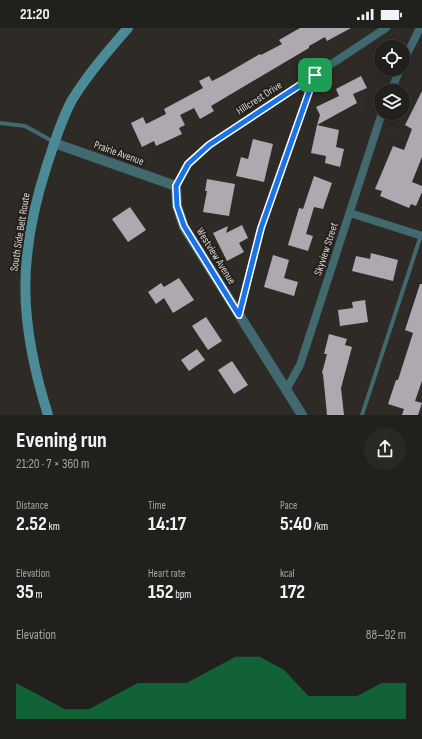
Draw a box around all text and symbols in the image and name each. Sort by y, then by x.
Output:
text: 21:20 [20,5,50,24]
map controls [374,40,410,120]
button: locate [374,40,410,76]
pin [298,58,332,92]
icon: arrive [304,64,326,86]
street label: Hillcrest Drive [234,78,284,118]
button: layers [374,84,410,120]
street label: Prairie Avenue [92,138,146,168]
street label: South Side Belt Route [7,192,33,272]
street label: Skyview Street [311,220,341,277]
street label: Westview Avenue [193,225,239,287]
text: Evening run [16,427,107,454]
button: share [364,428,406,470]
text: 21:20 · 7 × 360 m [16,456,89,472]
text: Distance [16,499,48,512]
text: Time [148,499,166,512]
text: Pace [280,499,298,512]
text: 2.52 [16,512,47,536]
text: 14:17 [148,512,186,536]
text: 5:40 [280,512,312,536]
text: km [47,520,60,533]
text: /km [312,520,328,533]
text: Elevation [16,567,50,580]
text: Heart rate [148,567,186,580]
text: kcal [280,567,295,580]
text: 35 [16,580,34,604]
text: 152 [148,580,173,604]
text: 172 [280,580,305,604]
text: m [34,588,43,601]
text: bpm [173,588,191,601]
text: Elevation [16,627,56,643]
text: 88–92 m [366,627,406,643]

